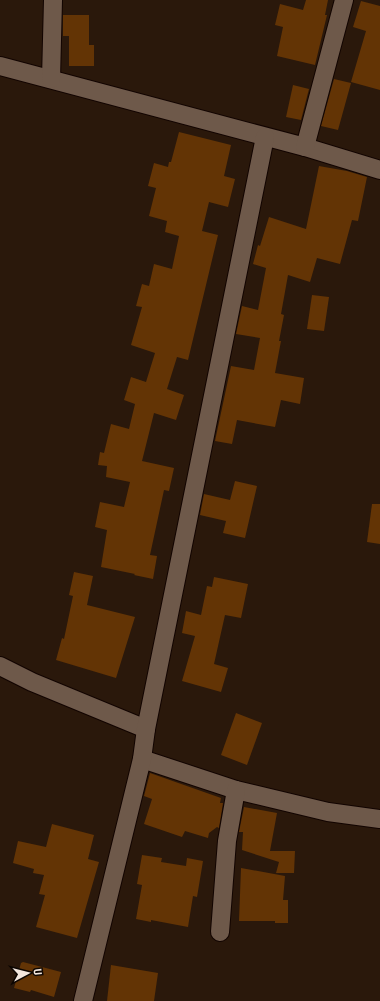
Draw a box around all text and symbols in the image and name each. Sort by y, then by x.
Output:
north arrow [8,953,48,993]
text: U [31,968,44,976]

